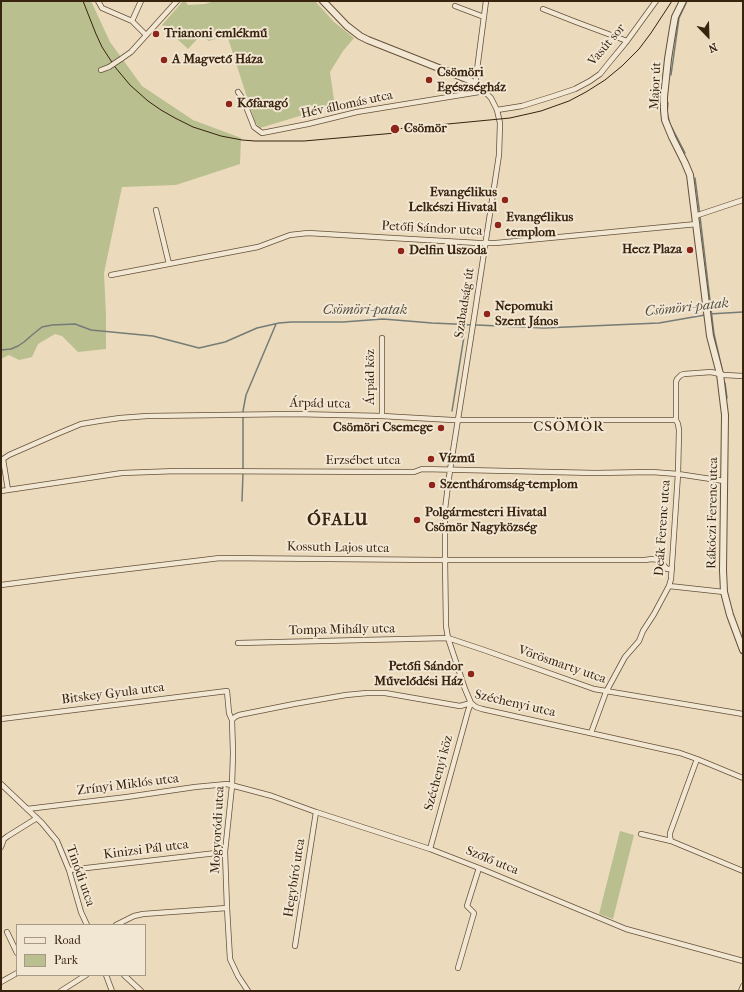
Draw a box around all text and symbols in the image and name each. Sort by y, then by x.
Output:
north arrow [688,16,728,56]
street label: Vasút sor [585,21,629,69]
place label: Trianoni emlékmű [164,26,267,42]
marker: Trianoni emlékmű [151,29,161,39]
text: N [707,40,719,55]
place label: A Magvető Háza [172,52,263,68]
marker: A Magvető Háza [159,55,169,65]
street label: Major út [647,62,665,110]
place label: Csömöri Egészségház [437,65,506,96]
marker: Csömöri Egészségház [424,75,434,85]
street label: Hév állomás utca [300,88,394,122]
place label: Kőfaragó [237,96,288,112]
marker: Kőfaragó [224,99,234,109]
place label: Csömör [404,121,447,137]
marker: Csömör [389,123,401,135]
place label: Evangélikus Lelkészi Hivatal [408,185,497,216]
marker: Evangélikus Lelkészi Hivatal [500,195,510,205]
place label: Evangélikus templom [506,210,573,241]
street label: Petőfi Sándor utca [381,219,483,239]
marker: Evangélikus templom [493,220,503,230]
place label: Hecz Plaza [622,242,682,258]
place label: Delfin Uszoda [409,243,487,259]
marker: Hecz Plaza [685,245,695,255]
marker: Delfin Uszoda [396,246,406,256]
street label: Szabadság út [452,267,478,339]
water label: Csömöri-patak [644,295,730,321]
place label: Nepomuki Szent János [495,299,558,330]
water label: Csömöri-patak [323,303,407,319]
marker: Nepomuki Szent János [482,309,492,319]
street label: Árpád köz [363,349,379,405]
street label: Árpád utca [289,396,351,412]
district label: CSÖMÖR [533,418,605,436]
place label: Csömöri Csemege [333,420,433,436]
marker: Csömöri Csemege [436,423,446,433]
place label: Vízmű [439,451,475,467]
street label: Erzsébet utca [326,453,400,469]
marker: Vízmű [426,454,436,464]
street label: Rákóczi Ferenc utca [704,457,722,569]
place label: Szentháromság-templom [440,477,578,493]
street label: Deák Ferenc utca [652,479,674,577]
marker: Szentháromság-templom [427,480,437,490]
place label: Polgármesteri Hivatal Csömör Nagyközség [425,505,547,536]
district label: ÓFALU [307,511,369,531]
marker: Polgármesteri Hivatal Csömör Nagyközség [412,515,422,525]
street label: Kossuth Lajos utca [287,539,389,557]
street label: Tompa Mihály utca [289,621,395,639]
street label: Vörösmarty utca [516,643,608,687]
place label: Petőfi Sándor Művelődési Ház [374,659,463,690]
marker: Petőfi Sándor Művelődési Ház [466,669,476,679]
street label: Bitskey Gyula utca [61,680,165,708]
street label: Széchenyi utca [473,687,557,721]
street label: Széchenyi köz [421,733,457,813]
street label: Zrínyi Miklós utca [76,771,180,799]
street label: Mogyoródi utca [208,786,228,874]
street label: Kinizsi Pál utca [103,837,189,863]
street label: Hegybíró utca [281,837,309,919]
street label: Tinódi utca [62,843,98,909]
street label: Szőlő utca [463,843,521,879]
legend [16,924,146,976]
text: Road [54,933,81,947]
text: Park [54,953,78,967]

